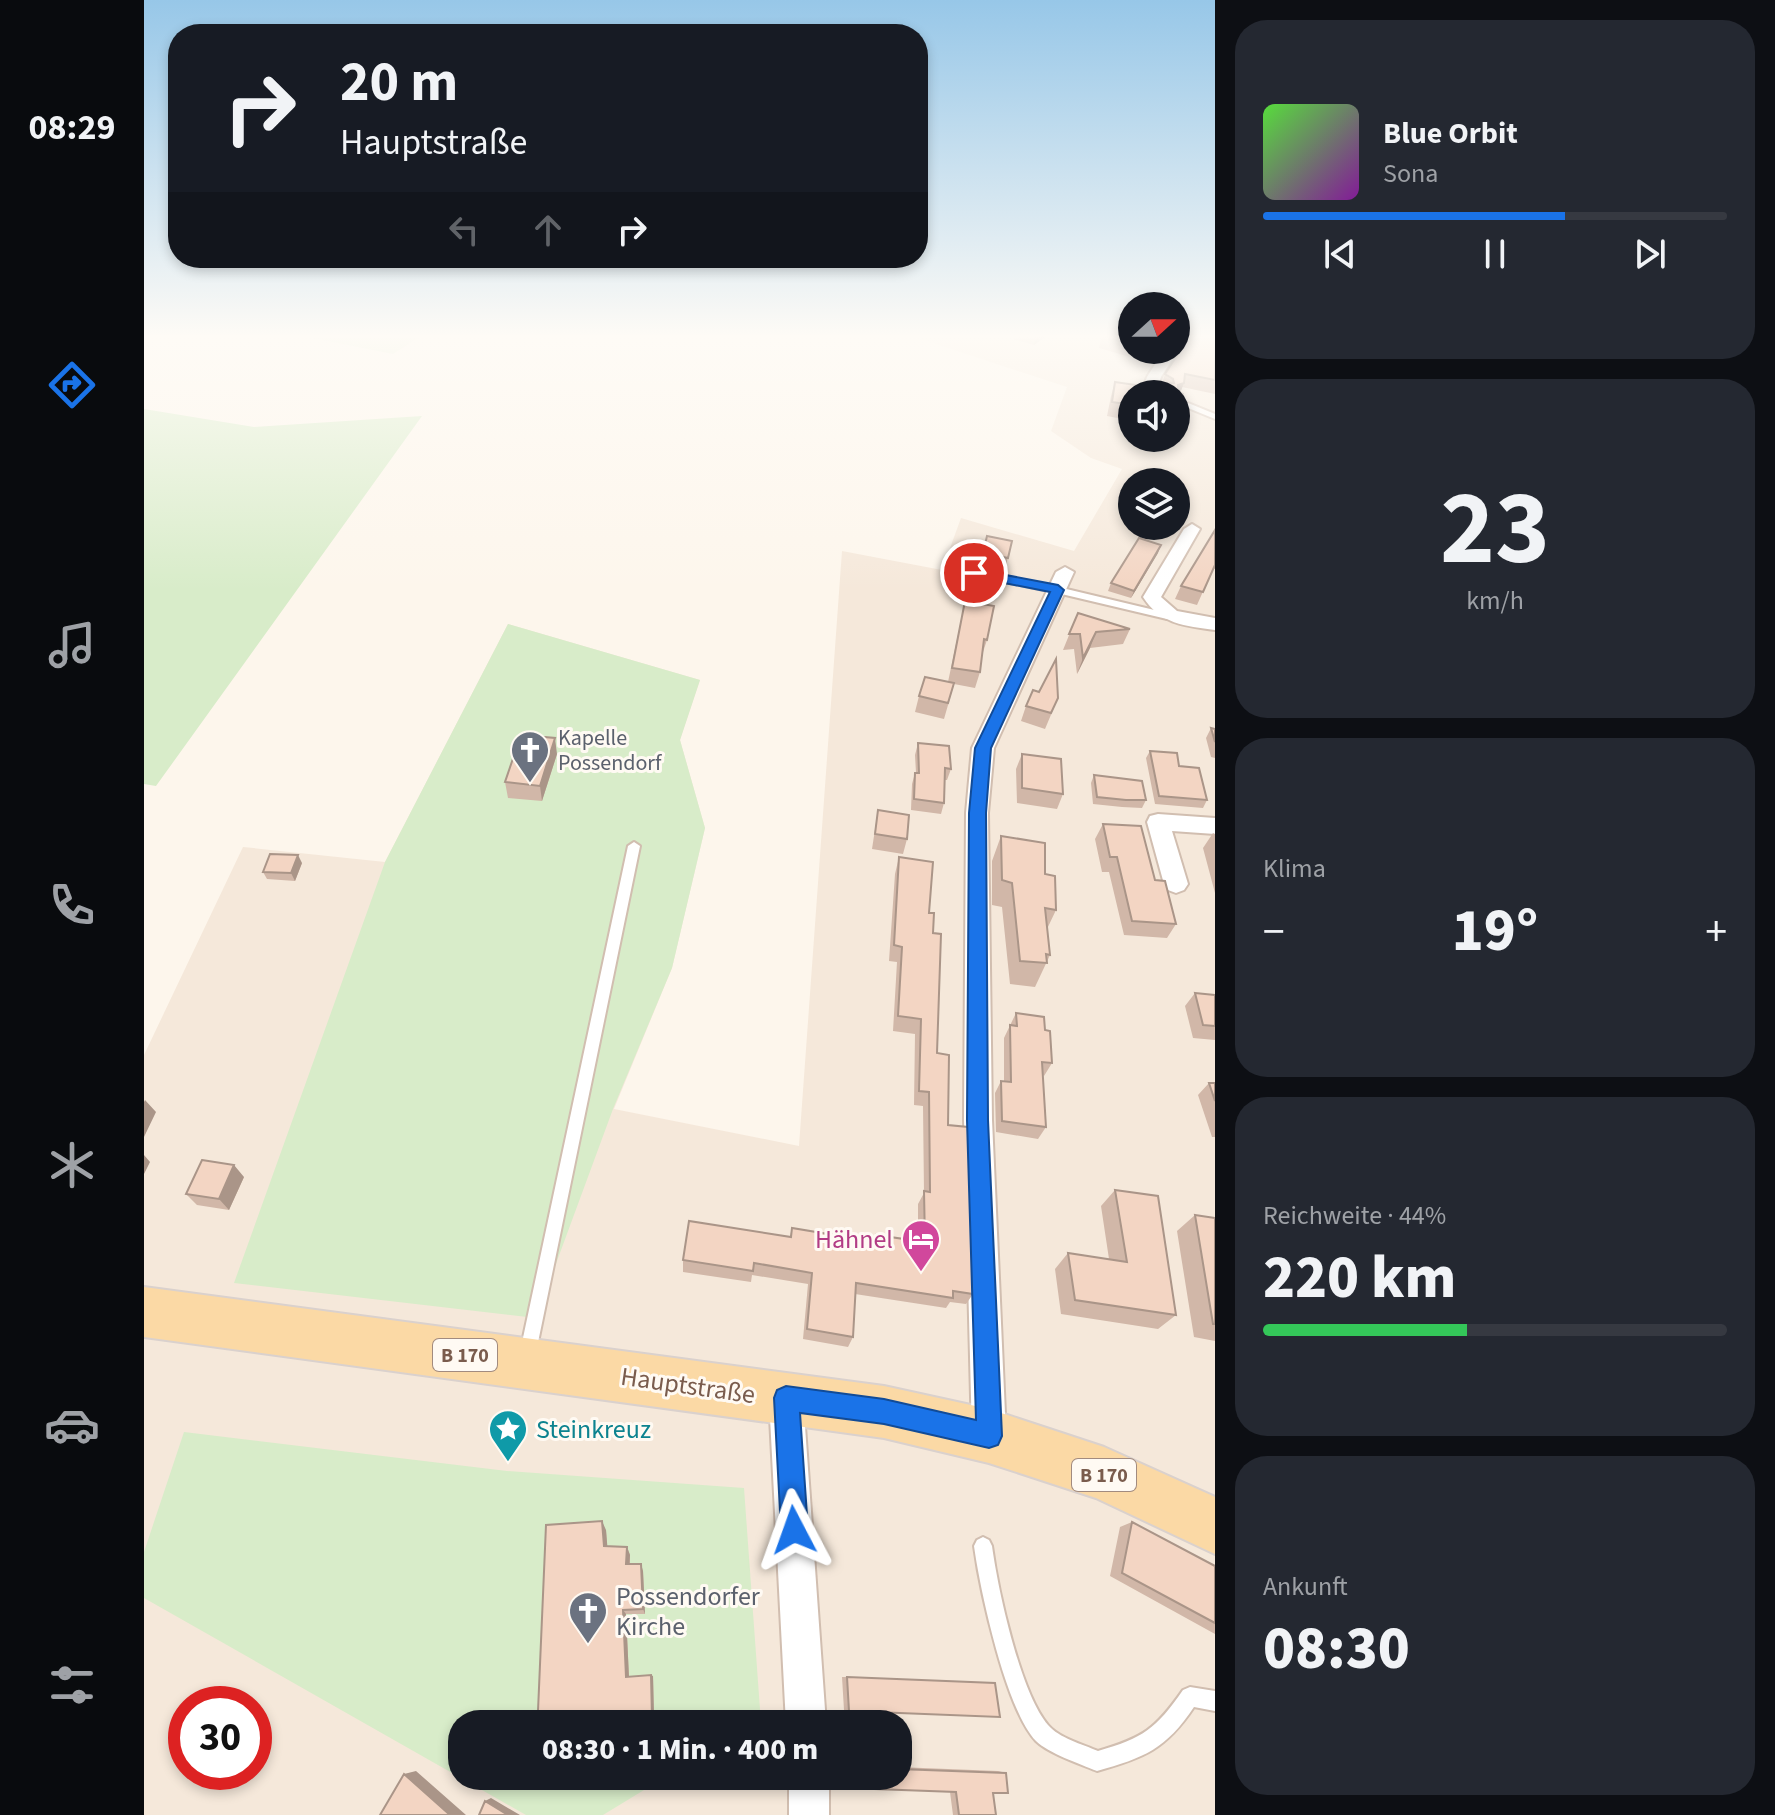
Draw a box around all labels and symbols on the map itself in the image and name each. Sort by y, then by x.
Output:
north arrow [1118,292,1190,364]
pin [940,539,1008,607]
place label: Kapelle Possendorf [558,722,663,779]
church icon: Kapelle Possendorf [509,729,551,784]
hotel icon: Hähnel [900,1218,942,1273]
place label: Hähnel [815,1221,893,1258]
road number: B 170 [433,1339,497,1371]
street label: Hauptstraße [618,1358,757,1413]
place icon: Steinkreuz [487,1408,529,1463]
place label: Steinkreuz [536,1411,651,1448]
road number: B 170 [1072,1459,1136,1491]
position arrow [752,1488,836,1572]
place label: Possendorfer Kirche [616,1578,761,1645]
church icon: Possendorfer Kirche [567,1590,609,1645]
speed limit sign: 30 [168,1686,272,1790]

